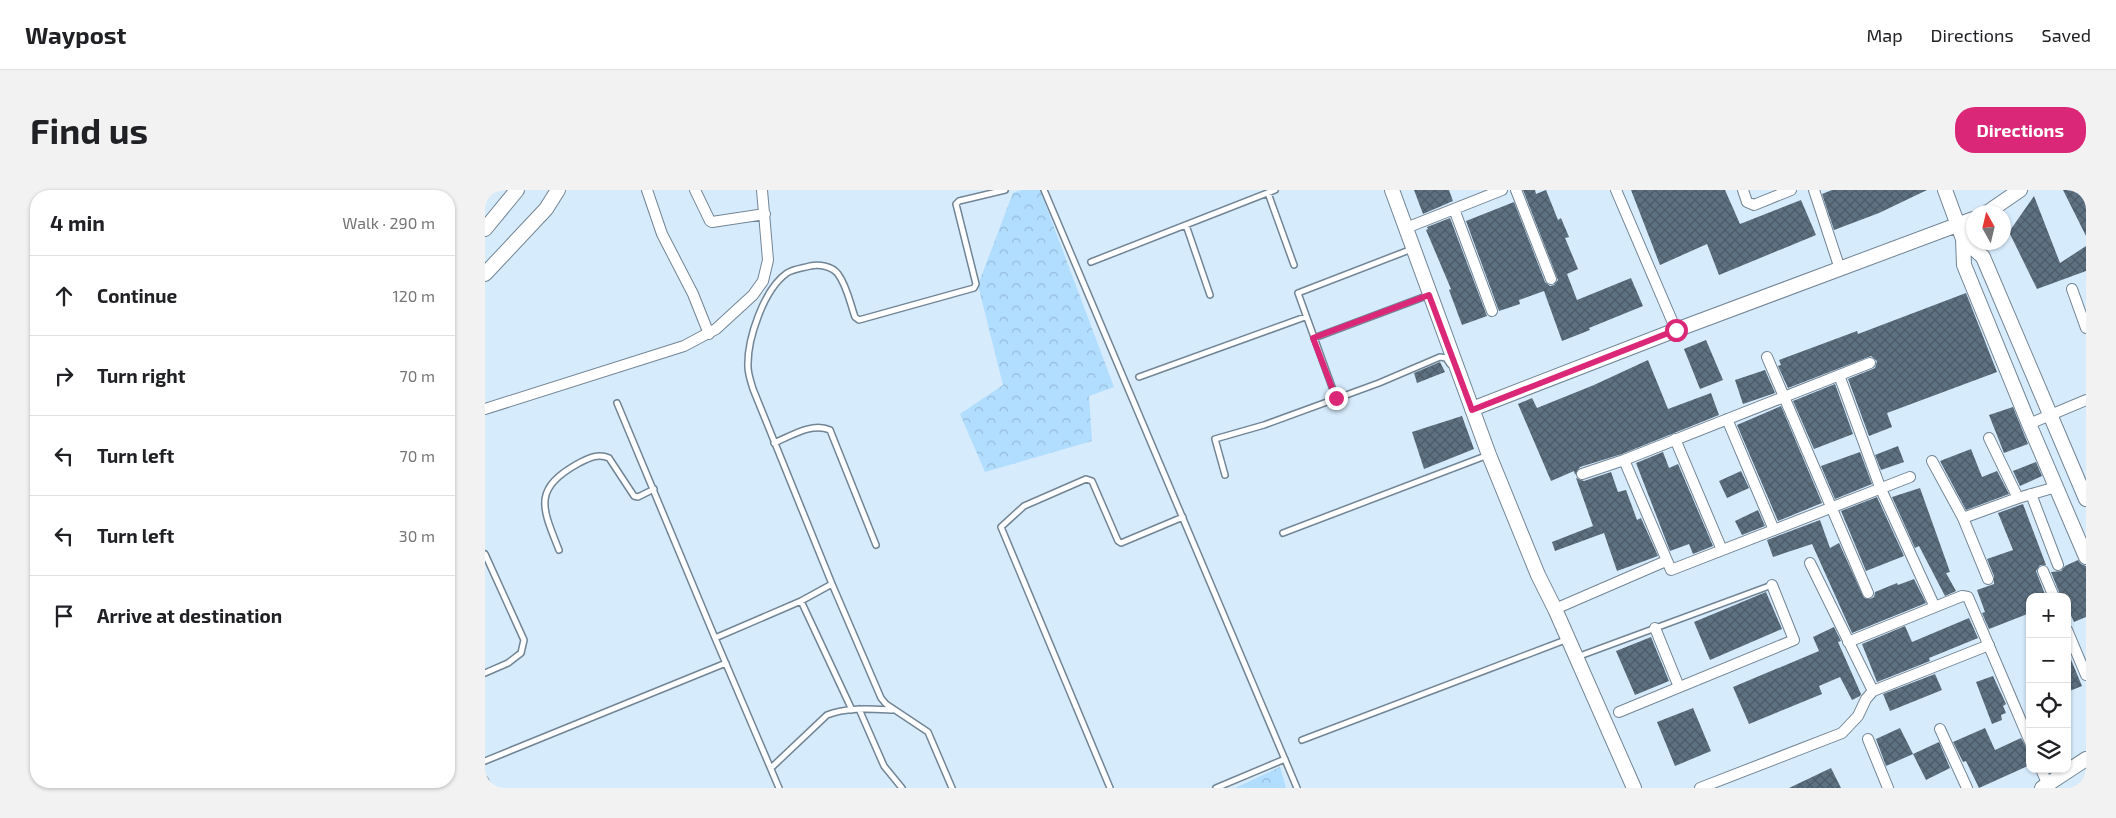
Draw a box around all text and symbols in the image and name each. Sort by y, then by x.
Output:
text: Waypost [25,20,126,49]
text: Map [1866,24,1903,46]
text: Directions [1931,24,2014,46]
text: Saved [2042,24,2091,46]
button: Directions [1955,107,2086,153]
text: Find us [30,109,148,151]
north arrow [1966,205,2011,250]
text: 4 min [50,210,105,235]
text: Walk · 290 m [342,213,435,232]
icon: ahead [50,282,78,310]
text: Continue [97,284,177,307]
text: 120 m [392,286,435,305]
route start [1665,319,1688,342]
icon: right [50,362,78,390]
text: Turn right [97,364,185,387]
text: 70 m [400,366,435,385]
route end [1325,387,1348,410]
icon: left [50,442,78,470]
text: Turn left [97,444,174,467]
text: 70 m [400,446,435,465]
icon: left [50,522,78,550]
text: Turn left [97,524,174,547]
text: 30 m [399,526,435,545]
map controls [2026,593,2071,773]
button: + [2026,593,2071,638]
icon: arrive [50,602,78,630]
text: Arrive at destination [97,604,282,627]
button: − [2026,638,2071,683]
button: locate [2026,683,2071,728]
button: layers [2026,728,2071,773]

